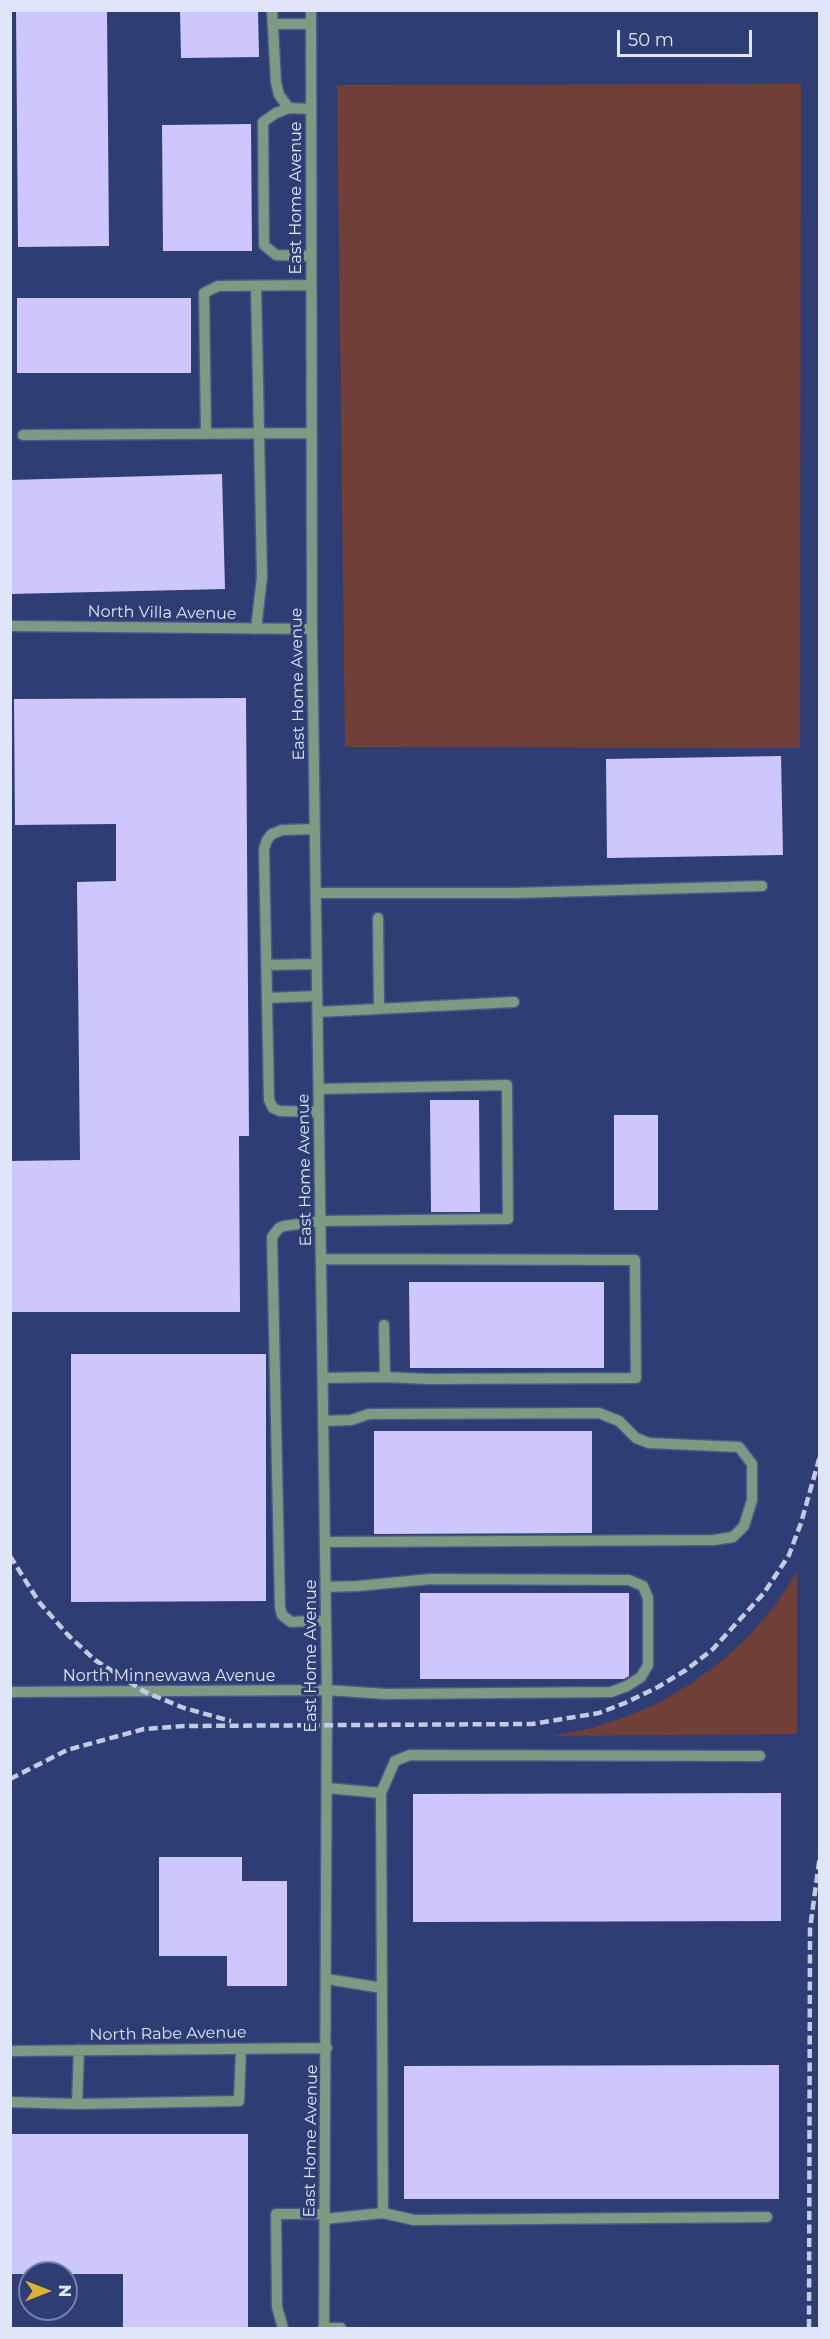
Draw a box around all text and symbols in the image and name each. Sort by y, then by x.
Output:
scale bar [620,18,755,56]
text: 50 m [628,29,674,51]
street label: East Home Avenue [286,122,306,274]
street label: North Villa Avenue [87,602,237,624]
street label: East Home Avenue [287,607,309,761]
street label: East Home Avenue [294,1093,316,1247]
street label: East Home Avenue [301,1580,321,1732]
street label: North Minnewawa Avenue [63,1666,275,1686]
street label: North Rabe Avenue [89,2023,247,2045]
street label: East Home Avenue [300,2064,322,2218]
north arrow [18,2261,78,2321]
text: N [55,2285,74,2297]

